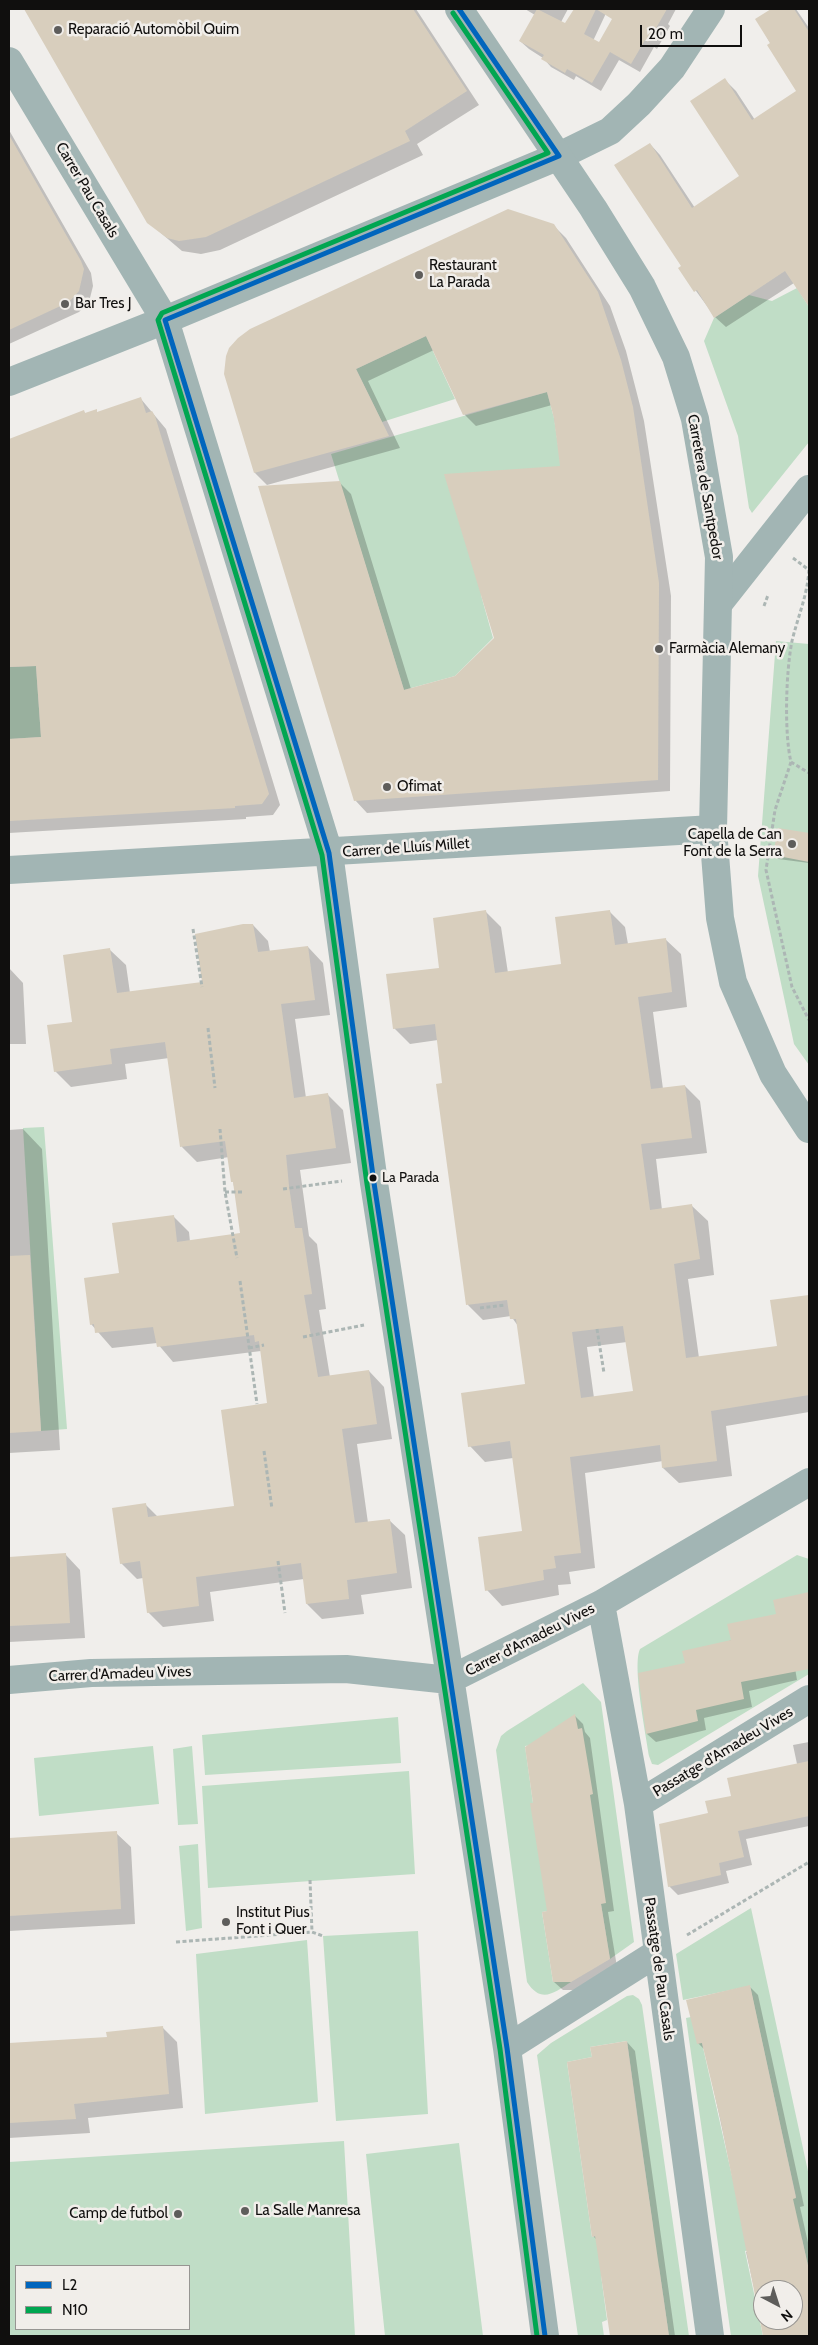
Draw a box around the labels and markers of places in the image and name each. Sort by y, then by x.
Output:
place label: Reparació Automòbil Quim [68,21,239,39]
marker: Reparació Automòbil Quim [52,24,64,36]
place label: Restaurant La Parada [429,257,497,292]
marker: Restaurant La Parada [413,269,425,281]
place label: Bar Tres J [75,295,132,313]
marker: Bar Tres J [59,298,71,310]
place label: Farmàcia Alemany [669,640,785,658]
marker: Farmàcia Alemany [653,643,665,655]
place label: Ofimat [397,778,442,796]
marker: Ofimat [381,781,393,793]
place label: Capella de Can Font de la Serra [683,826,782,861]
marker: Capella de Can Font de la Serra [786,838,798,850]
place label: La Parada [382,1170,439,1186]
marker: La Parada [368,1173,378,1183]
place label: Institut Pius Font i Quer [236,1904,310,1939]
marker: Institut Pius Font i Quer [220,1916,232,1928]
place label: La Salle Manresa [255,2202,360,2220]
place label: Camp de futbol [69,2205,168,2223]
marker: La Salle Manresa [239,2205,251,2217]
marker: Camp de futbol [172,2208,184,2220]

